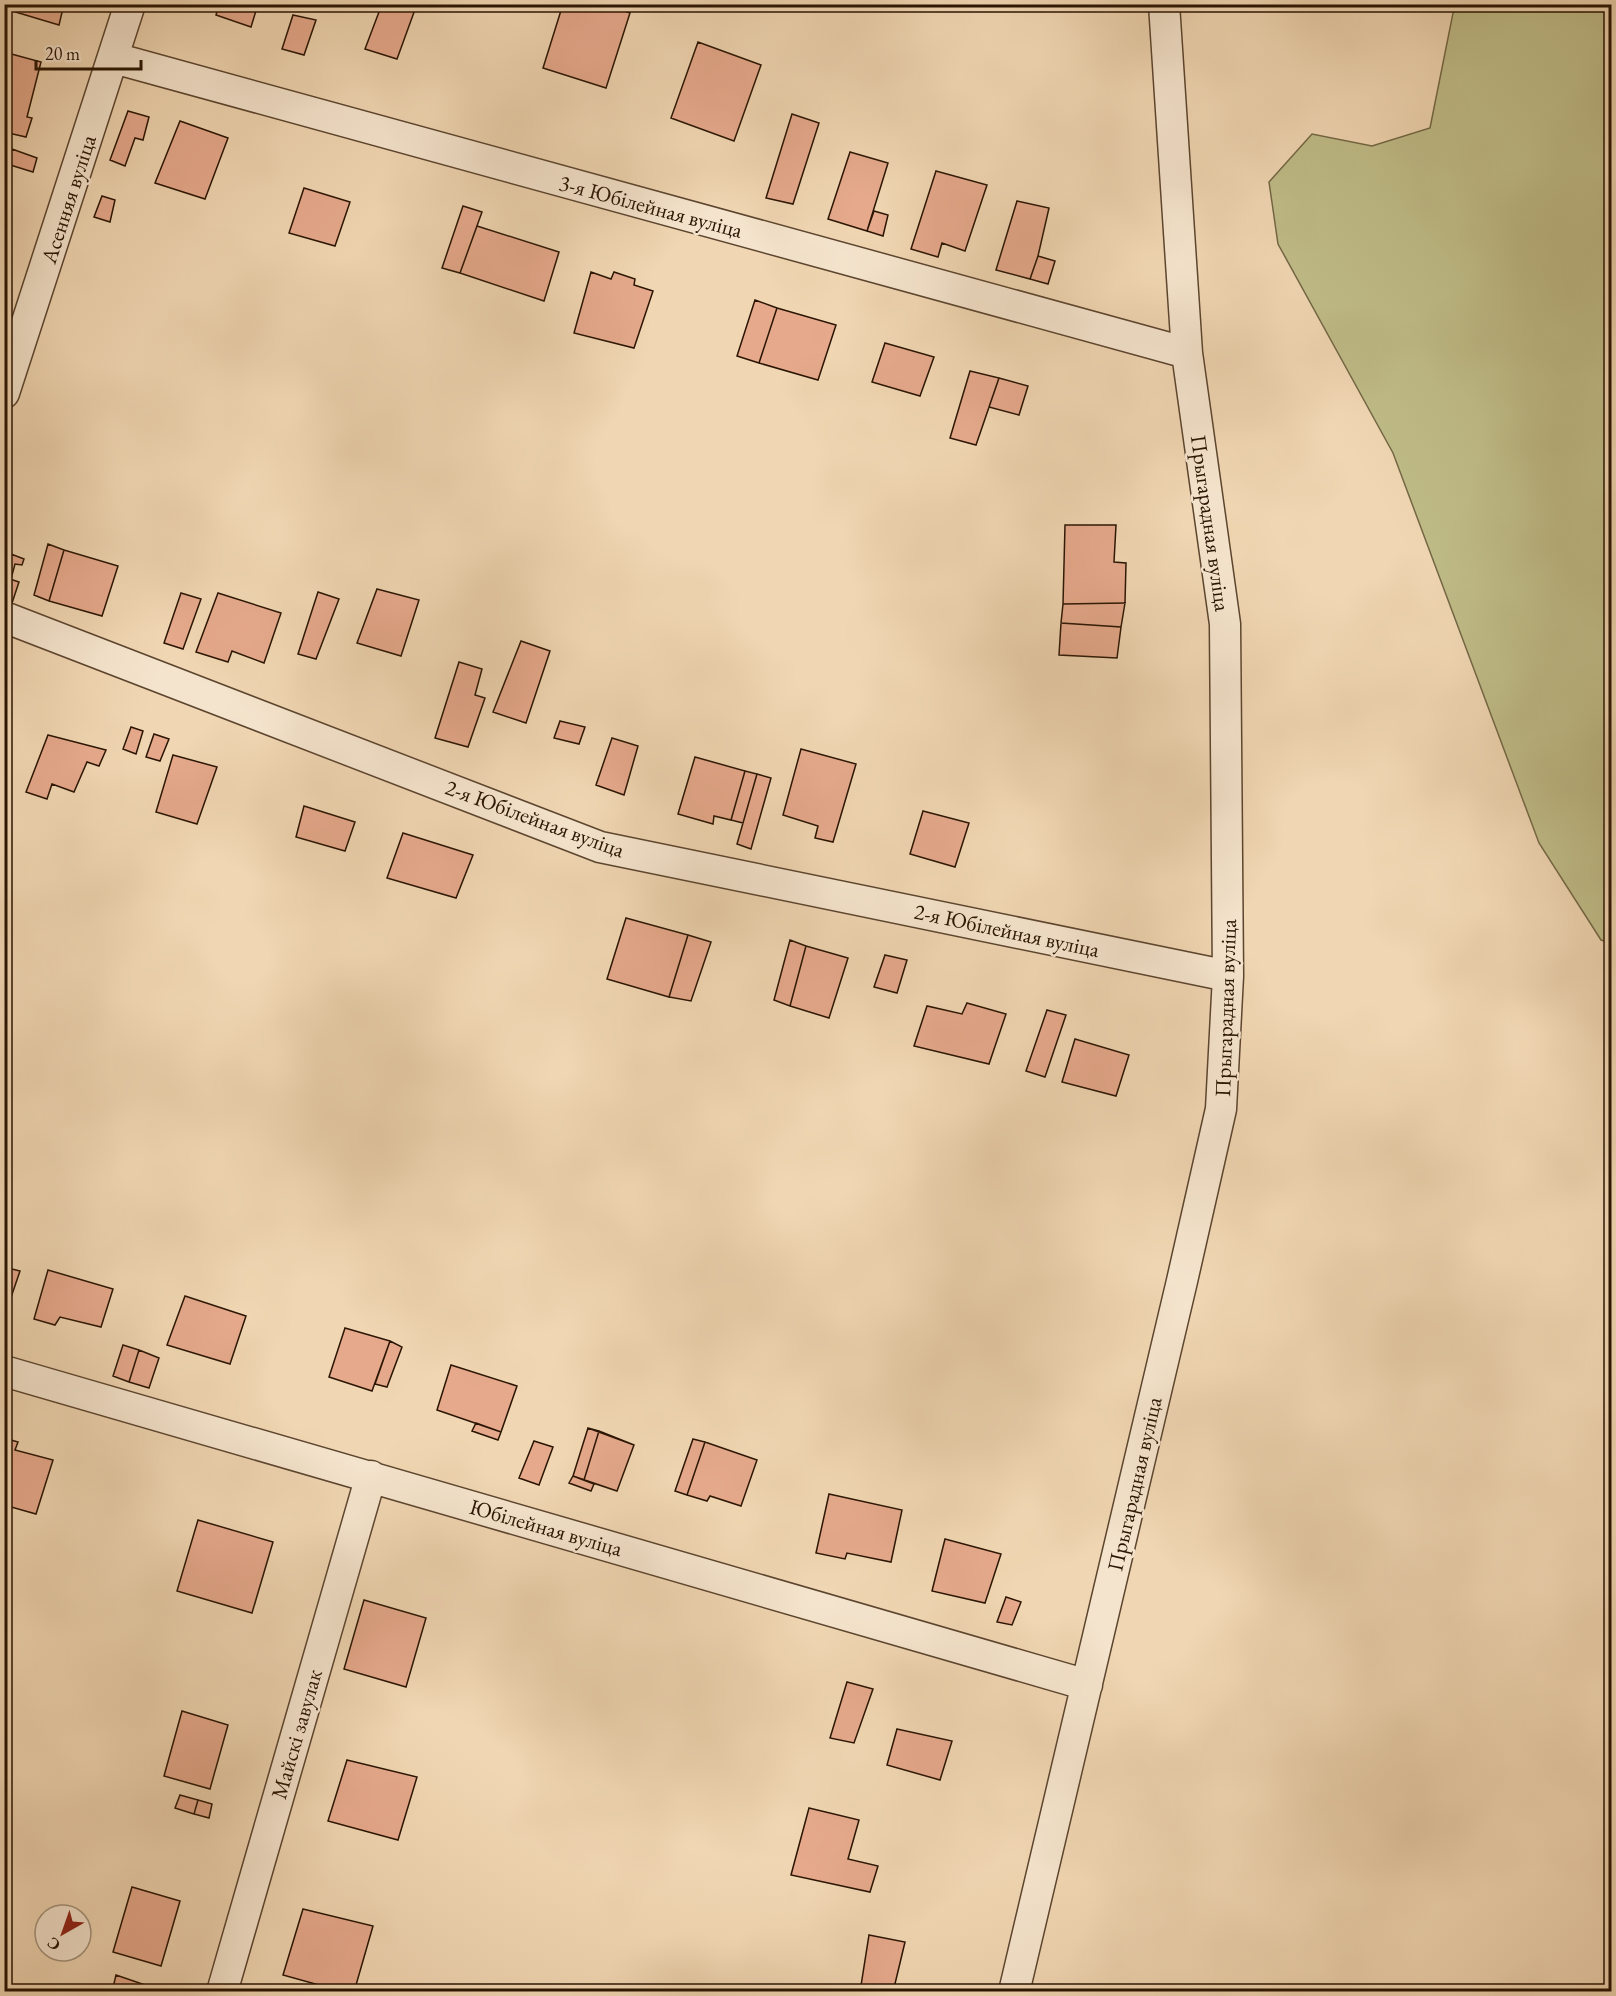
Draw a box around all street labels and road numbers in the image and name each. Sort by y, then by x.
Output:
street label: Асенняя вуліца [34,131,103,268]
street label: 3-я Юбілейная вуліца [556,168,746,245]
street label: Прыгарадная вуліца [1184,433,1237,613]
street label: 2-я Юбілейная вуліца [441,773,629,864]
street label: 2-я Юбілейная вуліца [912,897,1102,964]
street label: Прыгарадная вуліца [1208,918,1243,1097]
street label: Прыгарадная вуліца [1100,1394,1169,1574]
street label: Юбілейная вуліца [466,1492,626,1563]
street label: Майскі завулак [264,1665,329,1802]

